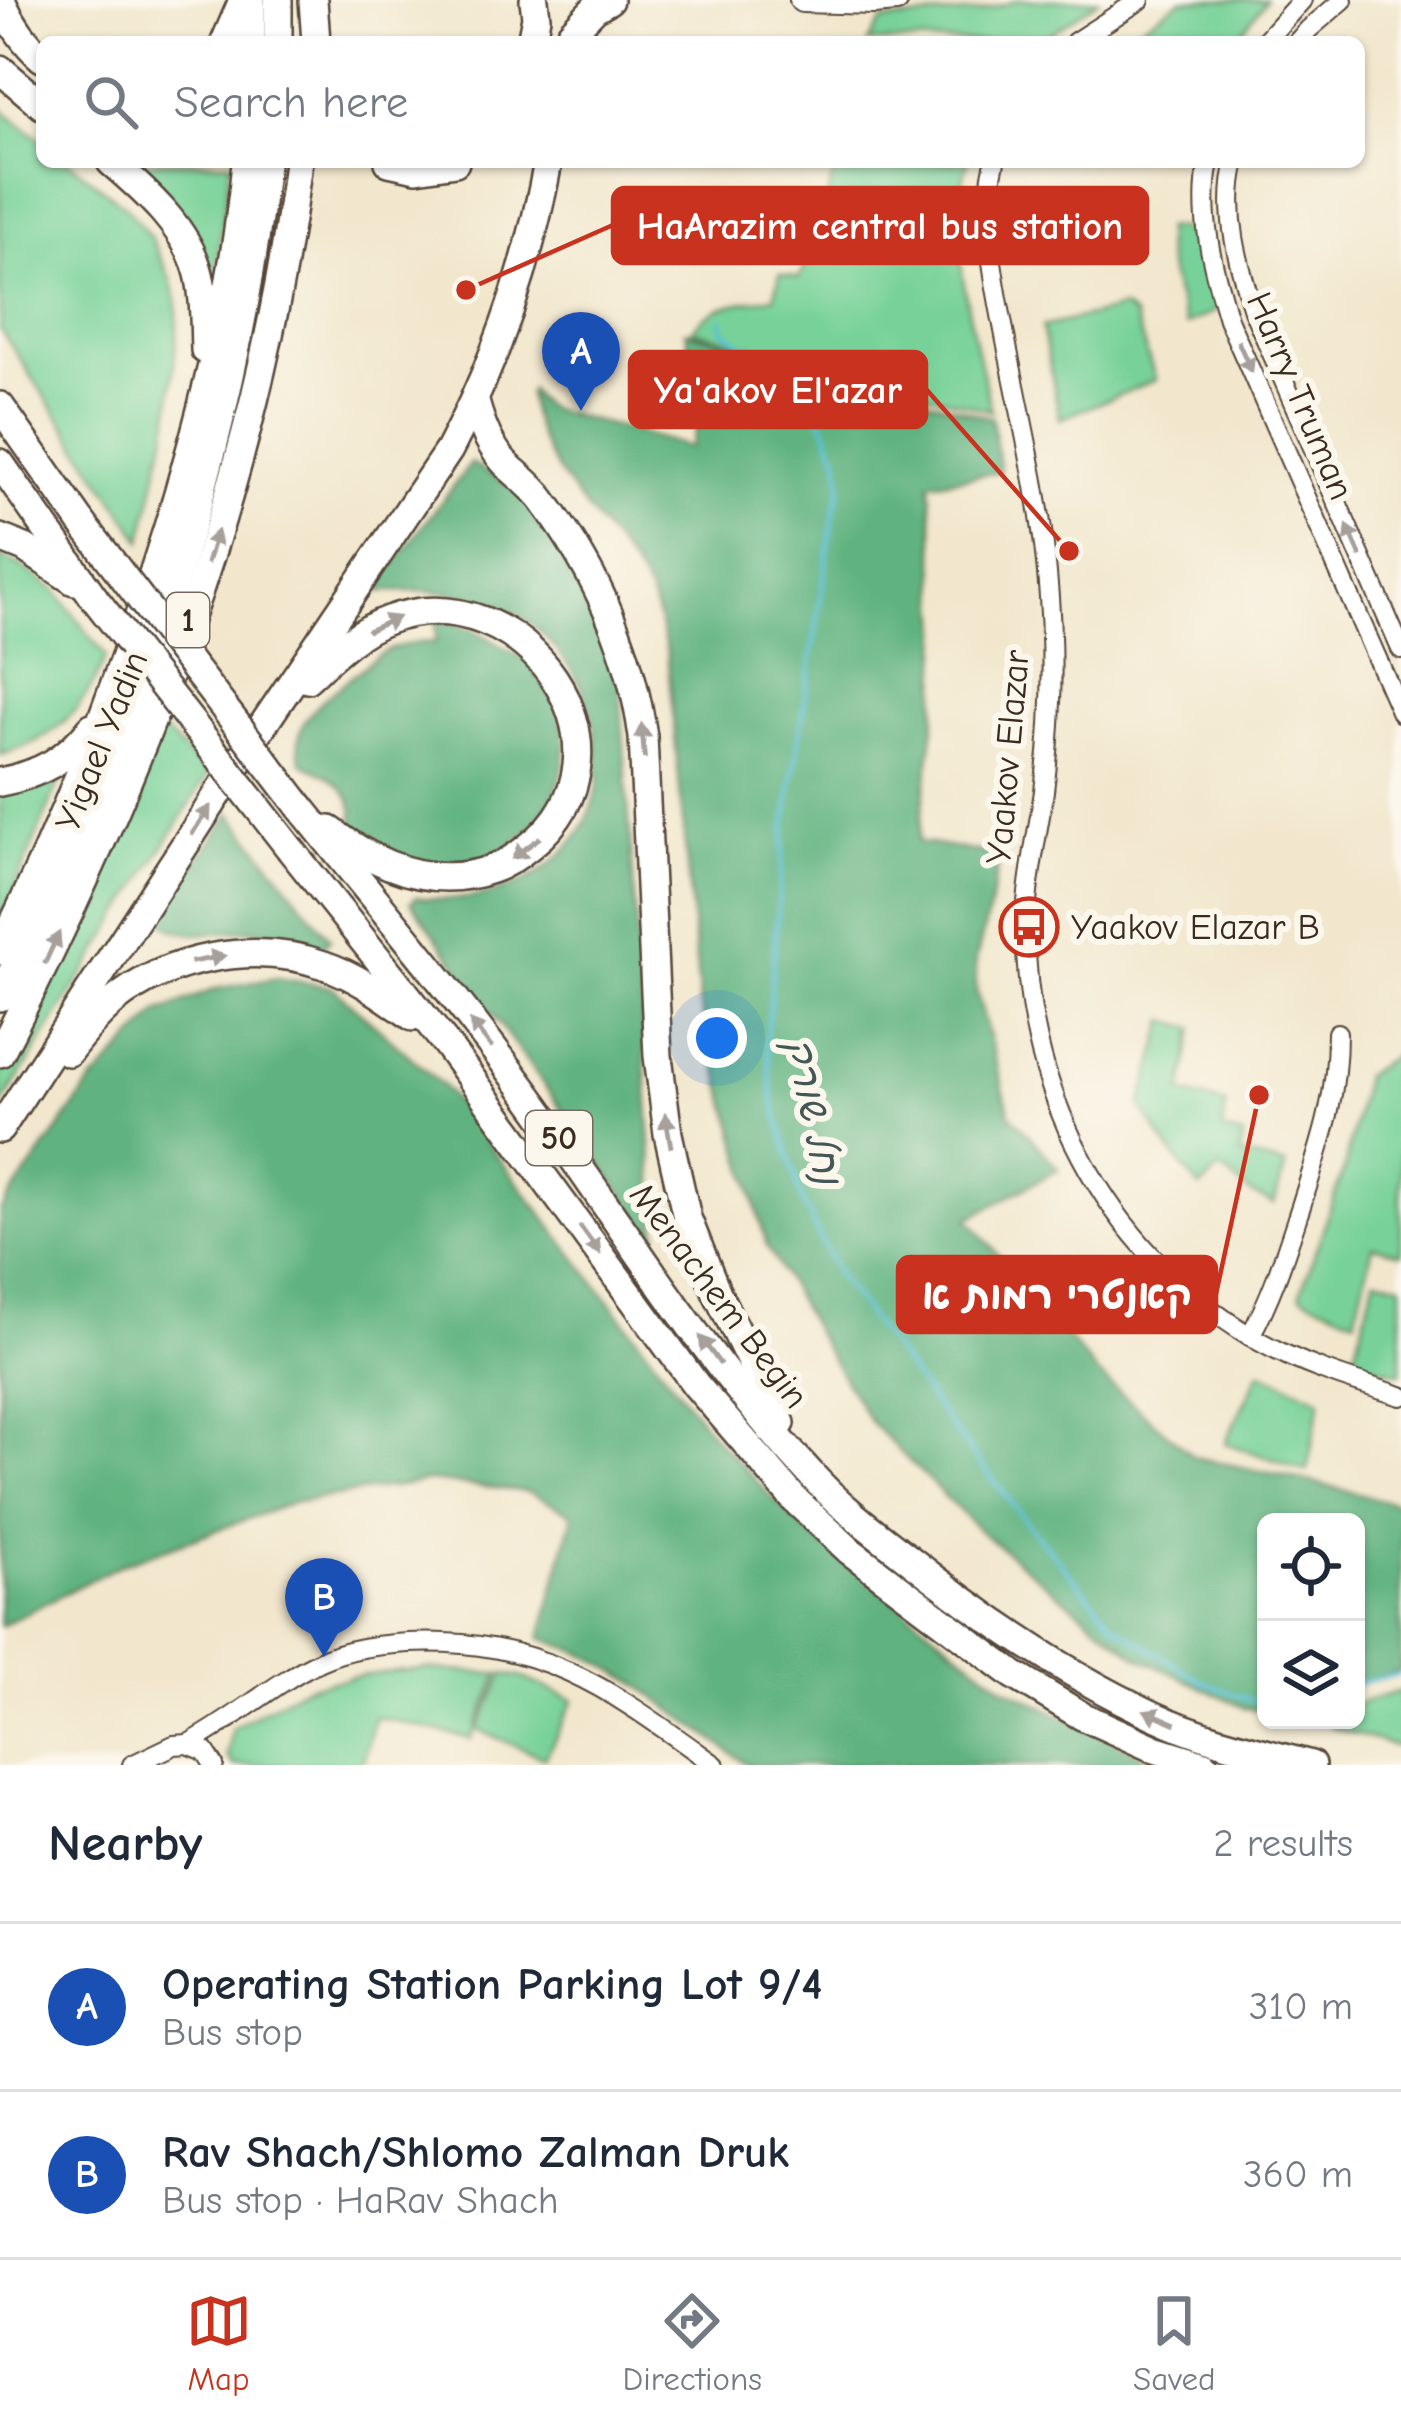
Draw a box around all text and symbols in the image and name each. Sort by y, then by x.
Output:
search box [36,36,1365,168]
icon: search [78,69,144,135]
text: Search here [174,76,408,128]
callout: HaArazim central bus station [613,188,1147,263]
text: HaArazim central bus station [637,204,1123,249]
street label: Harry Truman [1238,286,1362,506]
pin: A [542,312,620,411]
one-way arrow [1235,339,1255,374]
callout: Ya'akov El'azar [630,352,926,427]
text: Ya'akov El'azar [654,368,903,413]
one-way arrow [1344,523,1363,559]
one-way arrow [203,528,222,565]
road number: 1 [167,593,209,647]
one-way arrow [366,614,401,634]
street label: Yigael Yadin [47,645,157,837]
street label: Yaakov Elazar [978,648,1038,866]
one-way arrow [633,722,652,759]
one-way arrow [190,804,212,836]
one-way arrow [510,836,542,860]
bus stop icon: Yaakov Elazar B [998,896,1060,958]
place label: Yaakov Elazar B [1071,907,1320,948]
one-way arrow [42,930,62,965]
one-way arrow [190,949,228,967]
your location [687,1008,747,1068]
one-way arrow [470,1019,494,1050]
water label: נחל שורק [775,1034,851,1191]
road number: 50 [526,1111,592,1165]
one-way arrow [658,1111,677,1148]
street label: Menachem Begin [621,1176,817,1416]
one-way arrow [578,1224,602,1256]
callout: קאנטרי רמות א [898,1257,1216,1332]
text: קאנטרי רמות א [922,1273,1192,1319]
one-way arrow [698,1334,722,1366]
map controls [1257,1513,1365,1729]
button: locate [1257,1513,1365,1621]
pin: B [285,1558,363,1657]
button: layers [1257,1621,1365,1729]
one-way arrow [1142,1707,1178,1726]
text: Nearby [48,1814,202,1873]
text: 2 results [1213,1821,1353,1866]
text: Operating Station Parking Lot 9/4 [162,1958,822,2010]
text: A [76,1984,98,2029]
text: 310 m [1249,1984,1353,2029]
text: Bus stop [162,2010,303,2055]
text: Rav Shach/Shlomo Zalman Druk [162,2126,789,2178]
text: B [75,2152,99,2197]
text: 360 m [1243,2152,1353,2197]
text: Bus stop · HaRav Shach [162,2178,559,2223]
tab: Map [186,2288,252,2398]
tab: Directions [623,2288,762,2398]
tab: Saved [1133,2288,1215,2398]

